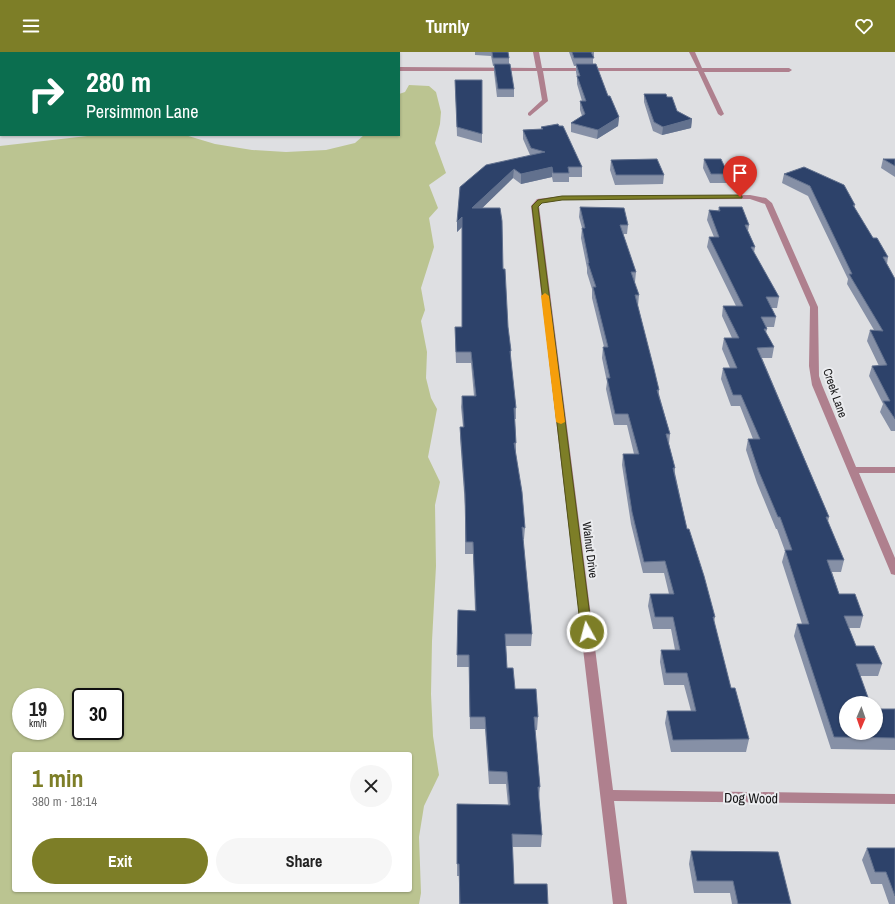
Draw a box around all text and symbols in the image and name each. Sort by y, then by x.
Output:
text: Turnly [425,14,470,39]
icon: menu [20,15,42,37]
icon: heart [853,15,875,37]
text: 280 m [86,63,151,101]
icon: right [20,68,72,120]
text: Persimmon Lane [86,99,198,124]
pin [723,156,757,197]
icon: arrive [729,162,751,184]
street label: Creek Lane [819,366,851,420]
street label: Walnut Drive [579,521,601,579]
position arrow [566,611,608,653]
speed limit sign: 30 [72,688,124,740]
text: 19 [29,695,47,722]
north arrow [839,696,883,740]
map controls [839,696,883,740]
text: km/h [29,717,47,730]
text: 1 min [32,762,83,794]
button: close [350,765,392,807]
street label: Dog Wood [724,789,778,807]
text: 380 m · 18:14 [32,793,97,810]
button: Exit [32,838,208,884]
button: Share [216,838,392,884]

